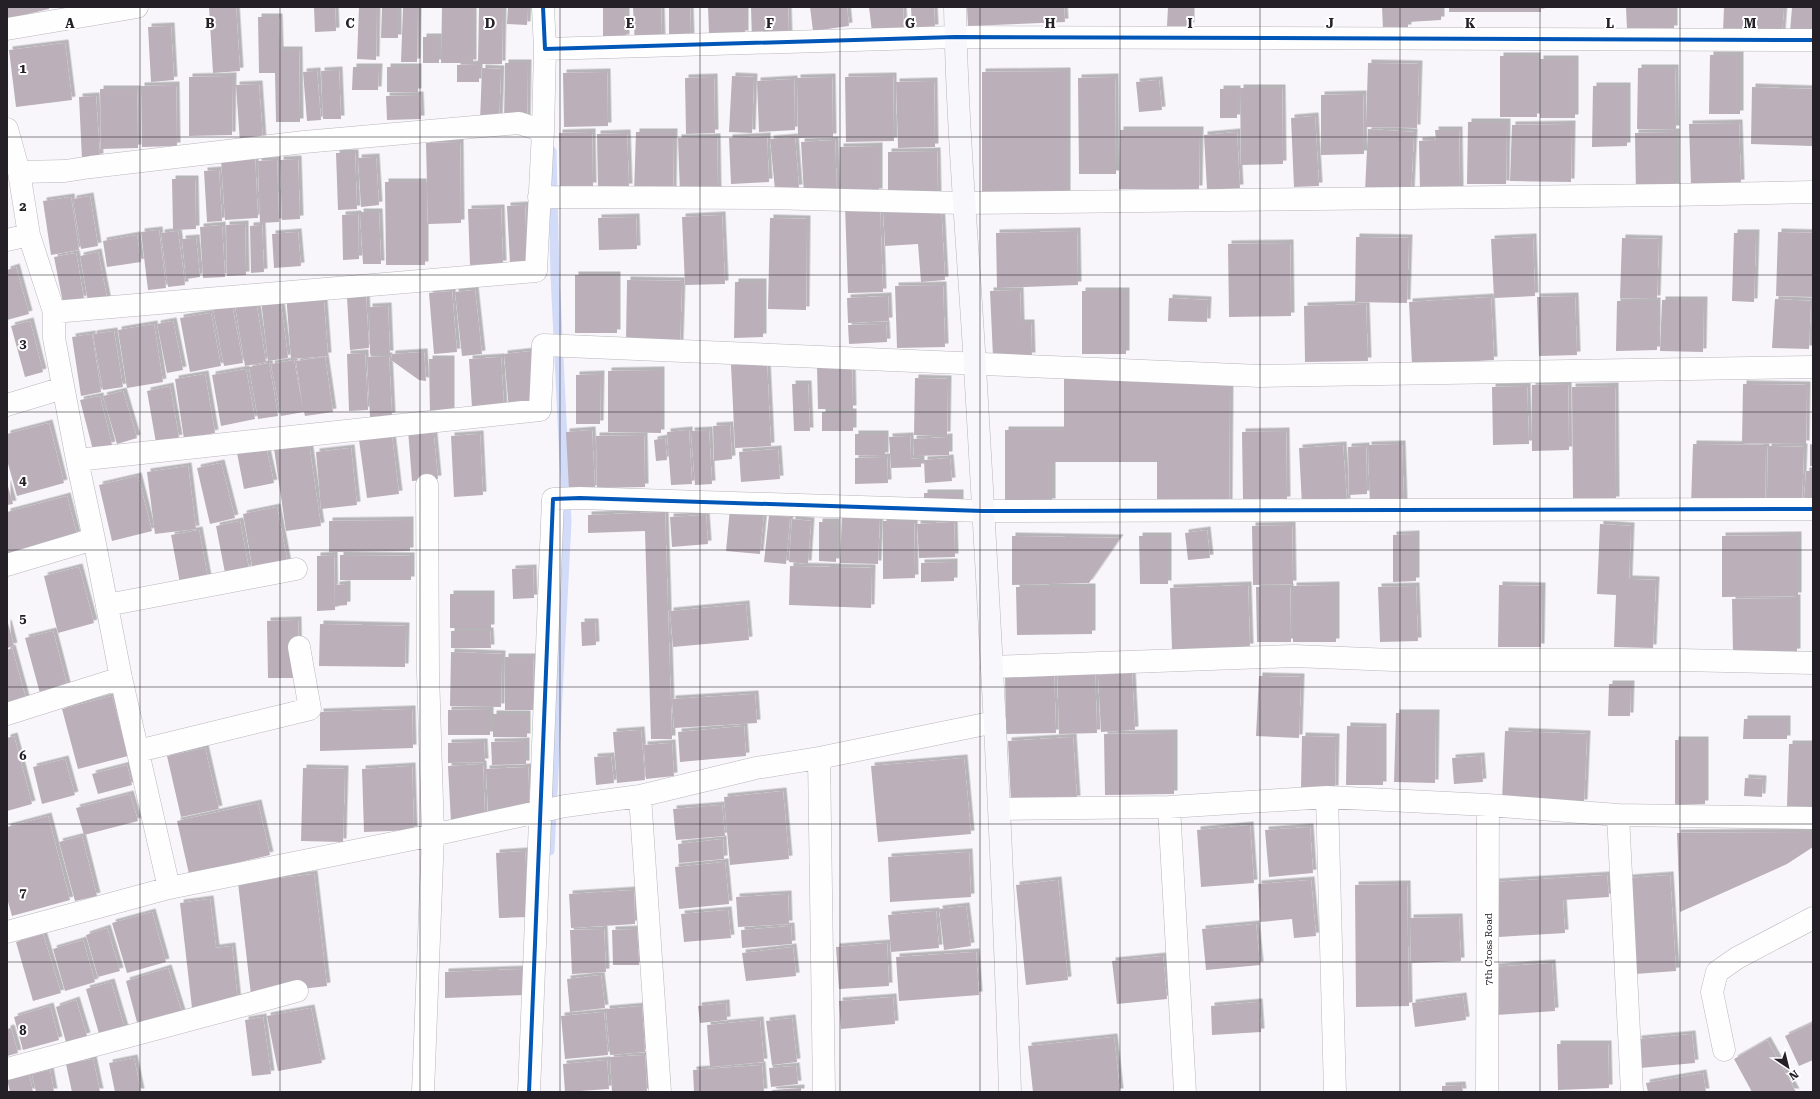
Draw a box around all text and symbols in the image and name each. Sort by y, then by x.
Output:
text: A [65,16,75,31]
text: B [205,16,215,31]
text: C [345,16,355,31]
text: D [485,16,495,31]
text: E [626,16,634,31]
text: F [766,16,774,31]
text: G [905,16,915,31]
text: H [1045,16,1056,31]
text: I [1187,16,1193,31]
text: J [1326,16,1334,31]
text: K [1465,16,1476,31]
text: L [1606,16,1614,31]
text: M [1744,16,1757,31]
text: 1 [19,61,27,76]
text: 2 [19,199,27,214]
text: 3 [19,336,27,351]
text: 4 [19,473,27,488]
text: 5 [19,611,27,626]
text: 6 [19,748,27,763]
text: 7 [19,885,27,900]
street label: 7th Cross Road [1483,912,1494,985]
text: 8 [19,1023,27,1038]
north arrow [1768,1047,1808,1087]
text: N [1786,1067,1801,1083]

